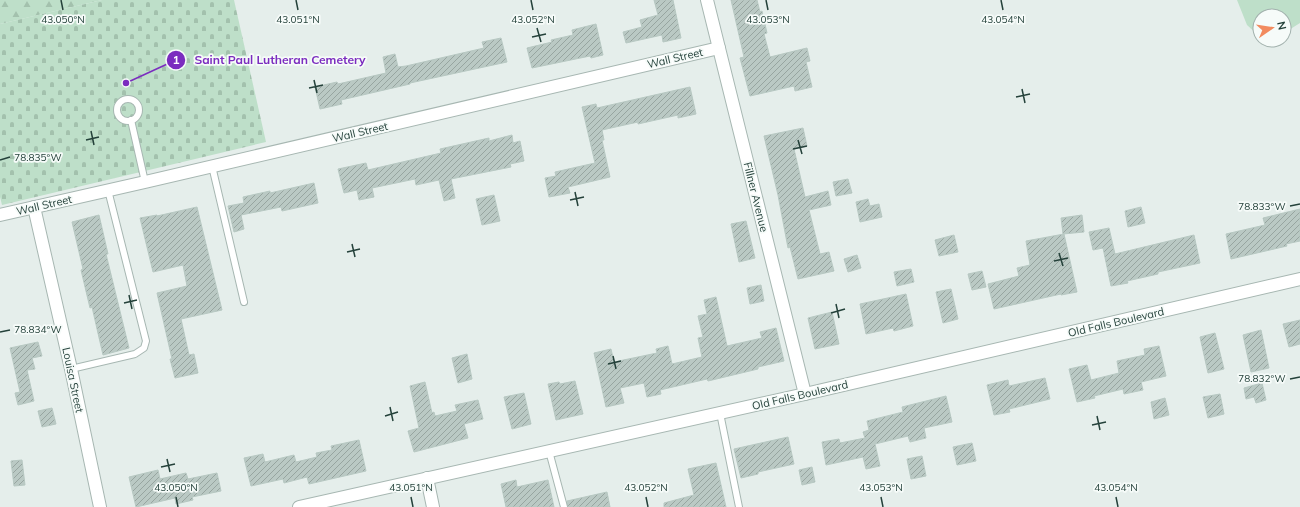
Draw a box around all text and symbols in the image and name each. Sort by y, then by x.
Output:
north arrow [1252,8,1292,48]
text: 43.050°N [41,13,85,26]
text: 43.051°N [276,13,320,26]
text: 43.052°N [511,13,555,26]
text: 43.053°N [746,13,790,26]
text: 43.054°N [981,13,1025,26]
text: N [1274,20,1289,31]
street label: Wall Street [646,45,704,71]
callout: Saint Paul Lutheran Cemetery [166,48,373,72]
text: 1 [172,52,180,67]
text: Saint Paul Lutheran Cemetery [194,52,366,67]
street label: Wall Street [331,119,389,145]
text: 78.835°W [14,151,62,164]
street label: Fillner Avenue [741,161,771,233]
street label: Wall Street [15,192,73,218]
text: 78.833°W [1238,200,1286,213]
street label: Old Falls Boulevard [1067,304,1165,340]
text: 78.834°W [14,323,62,336]
street label: Louisa Street [59,346,87,414]
text: 78.832°W [1238,372,1286,385]
street label: Old Falls Boulevard [751,377,849,413]
text: 43.050°N [154,481,198,494]
text: 43.051°N [389,481,433,494]
text: 43.052°N [624,481,668,494]
text: 43.053°N [859,481,903,494]
text: 43.054°N [1094,481,1138,494]

